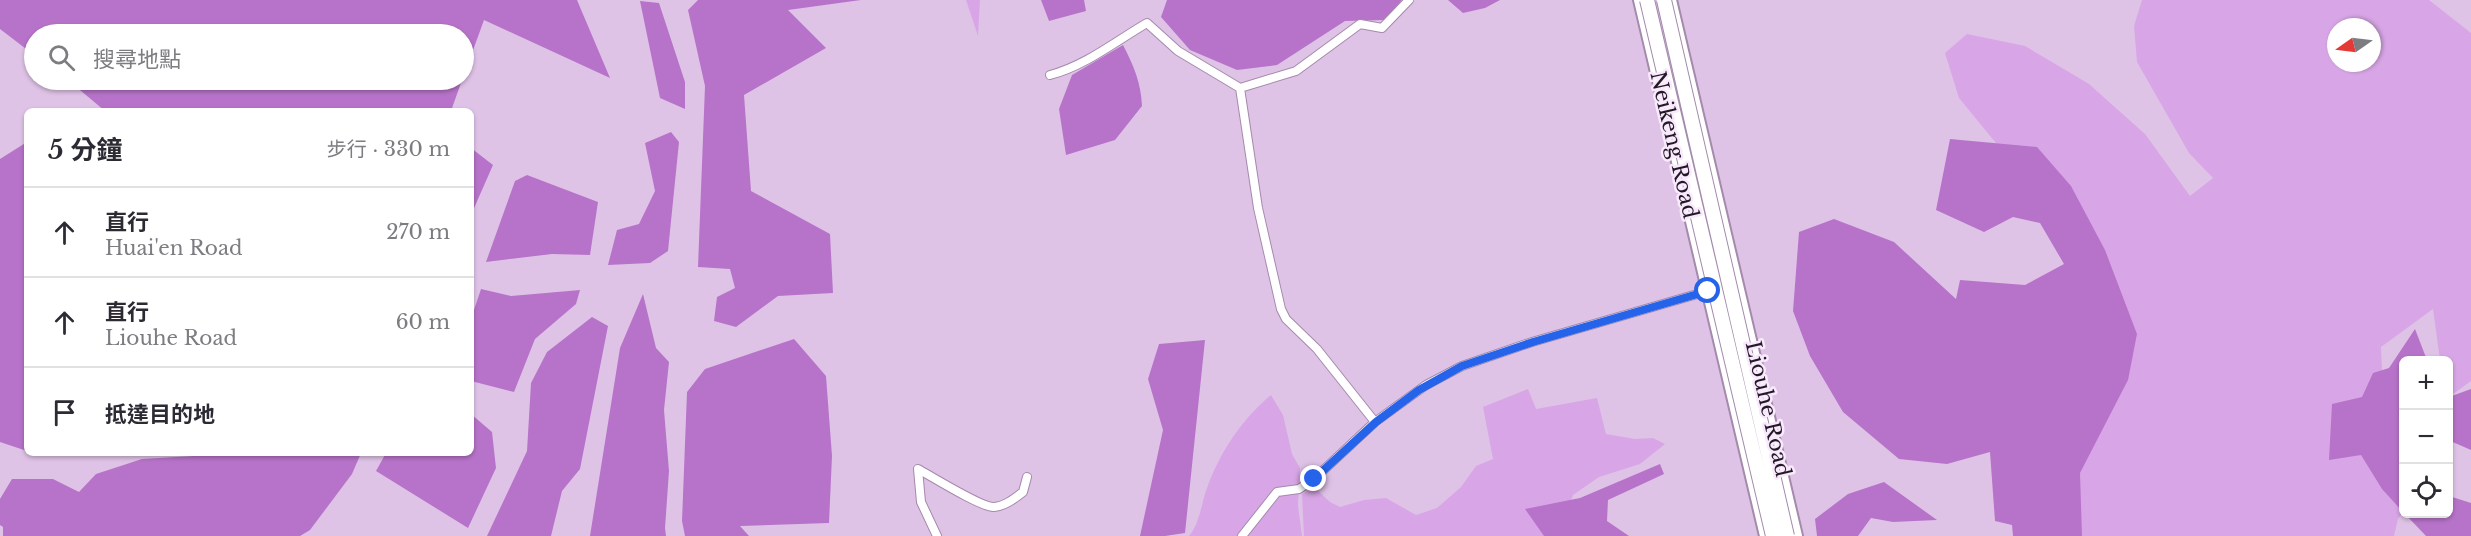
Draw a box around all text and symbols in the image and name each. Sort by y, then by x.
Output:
north arrow [2327,18,2381,72]
search box [24,24,474,90]
icon: search [45,41,78,74]
text: 搜尋地點 [93,46,181,73]
street label: Neikeng Road [1644,69,1704,221]
text: 5 分鐘 [48,134,122,166]
text: 步行 · 330 m [327,137,450,161]
text: 直行 [105,209,149,236]
icon: ahead [48,216,81,249]
text: 270 m [386,220,450,244]
text: Huai'en Road [105,236,242,260]
route start [1694,277,1720,303]
text: 直行 [105,299,149,326]
icon: ahead [48,306,81,339]
text: 60 m [396,310,450,334]
text: Liouhe Road [105,326,237,350]
street label: Liouhe Road [1740,339,1796,479]
map controls [2399,356,2453,518]
button: + [2399,356,2453,410]
icon: arrive [48,396,81,429]
text: 抵達目的地 [105,401,215,428]
button: − [2399,410,2453,464]
button: locate [2399,464,2453,518]
route end [1300,465,1326,491]

